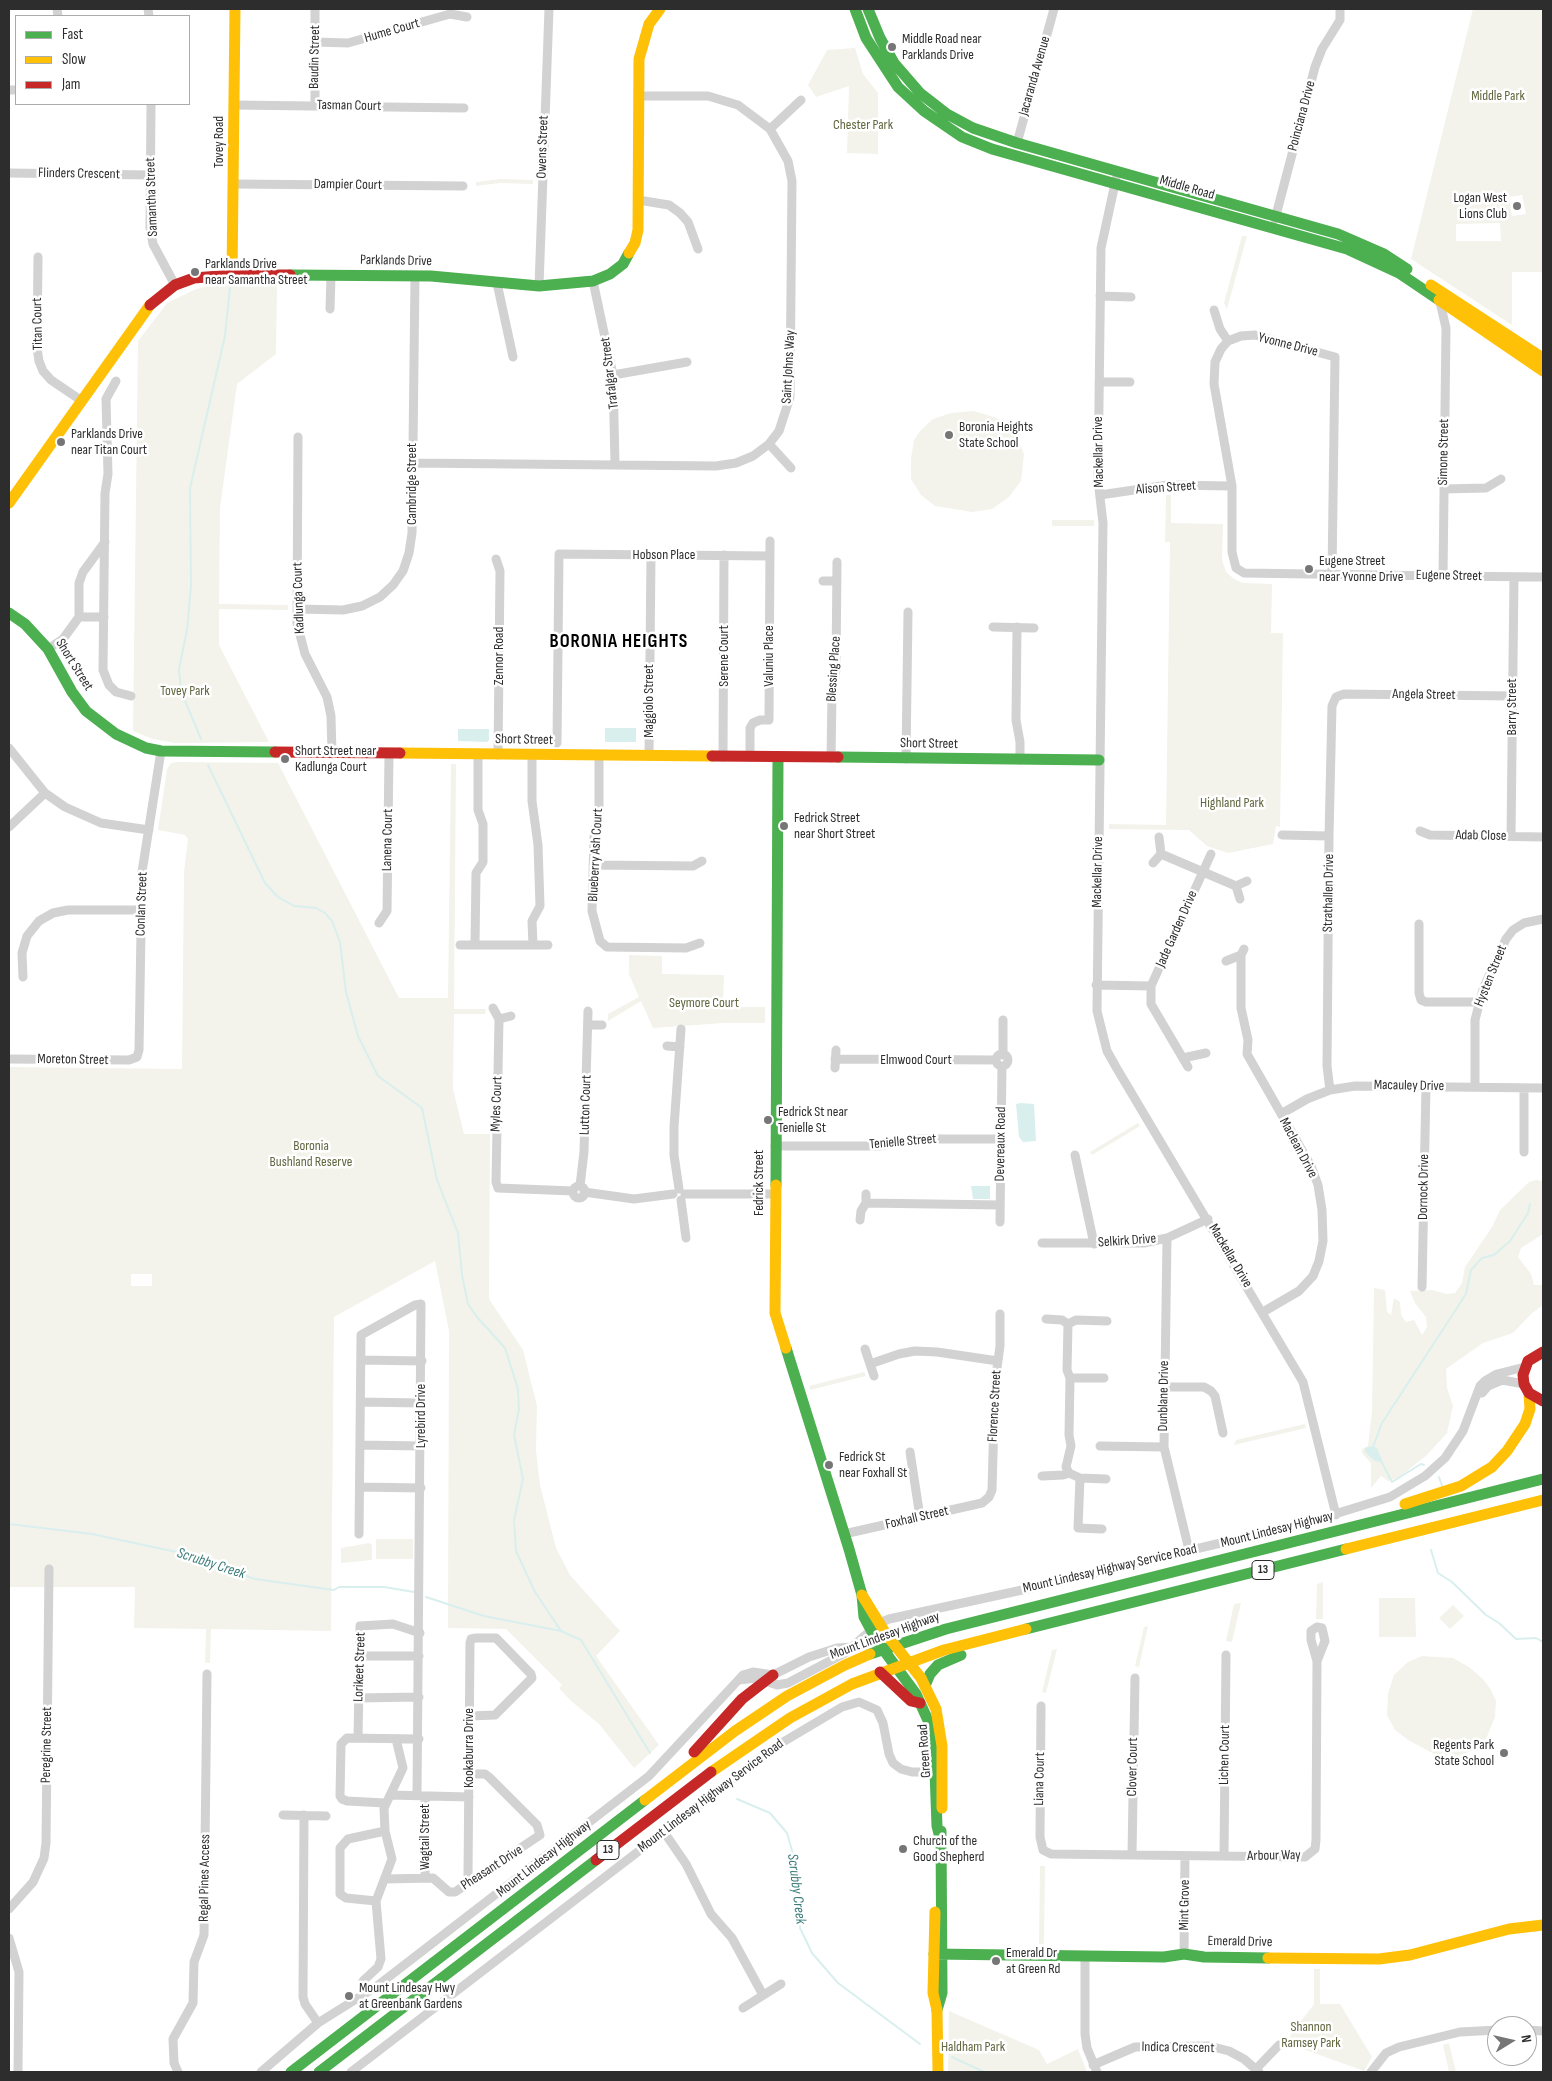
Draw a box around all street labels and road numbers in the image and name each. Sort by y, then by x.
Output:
street label: Hume Court [362,15,422,47]
street label: Baudin Street [306,25,324,89]
street label: Jacaranda Avenue [1016,34,1054,118]
street label: Poinciana Drive [1285,79,1319,153]
street label: Tasman Court [317,97,381,115]
street label: Owens Street [534,115,552,179]
street label: Tovey Road [211,116,227,168]
street label: Samantha Street [142,157,162,237]
street label: Flinders Crescent [38,165,120,183]
street label: Middle Road [1158,172,1216,204]
street label: Dampier Court [314,176,382,194]
street label: Parklands Drive [360,252,432,270]
street label: Titan Court [29,297,47,351]
street label: Yvonne Drive [1256,329,1320,361]
street label: Saint Johns Way [779,330,799,404]
street label: Trafalgar Street [597,336,623,410]
street label: Mackellar Drive [1090,416,1108,488]
street label: Simone Street [1435,418,1453,486]
street label: Cambridge Street [404,443,420,525]
street label: Alison Street [1135,478,1197,498]
street label: Hobson Place [633,547,695,563]
street label: Kadlunga Court [289,562,309,634]
street label: Eugene Street [1416,567,1482,585]
street label: Serene Court [716,625,732,687]
street label: Valuniu Place [761,625,777,687]
street label: Zennor Road [491,627,507,685]
street label: Short Street [52,636,96,694]
street label: Blessing Place [823,636,845,702]
street label: Maggiolo Street [641,664,657,738]
street label: Barry Street [1504,679,1520,735]
street label: Angela Street [1392,686,1456,704]
street label: Short Street [495,731,553,749]
street label: Short Street [900,735,958,753]
street label: Blueberry Ash Court [585,808,607,902]
street label: Lanena Court [379,809,397,871]
street label: Adab Close [1455,827,1507,845]
street label: Mackellar Drive [1089,836,1107,908]
street label: Strathallen Drive [1320,854,1338,932]
street label: Conlan Street [132,872,152,936]
street label: Jade Garden Drive [1153,888,1201,970]
street label: Hysten Street [1471,943,1511,1009]
street label: Moreton Street [37,1051,109,1069]
street label: Elmwood Court [880,1052,952,1068]
street label: Lutton Court [577,1075,595,1135]
street label: Myles Court [488,1076,506,1132]
street label: Macauley Drive [1374,1077,1444,1095]
street label: Devereaux Road [992,1106,1010,1182]
street label: Maclean Drive [1275,1115,1321,1181]
street label: Tenielle Street [869,1131,937,1153]
street label: Fedrick Street [751,1150,767,1216]
street label: Dornock Drive [1415,1154,1433,1220]
street label: Mackellar Drive [1204,1221,1256,1291]
street label: Selkirk Drive [1097,1231,1157,1251]
street label: Dunblane Drive [1155,1360,1173,1432]
street label: Florence Street [985,1370,1005,1442]
street label: Lyrebird Drive [413,1384,429,1448]
street label: Foxhall Street [884,1503,950,1533]
street label: Mount Lindesay Highway [1219,1508,1335,1552]
street label: Mount Lindesay Highway Service Road [1021,1541,1199,1597]
road number: 13 [1252,1560,1274,1580]
street label: Mount Lindesay Highway [828,1608,942,1664]
street label: Lorikeet Street [350,1632,370,1702]
street label: Peregrine Street [38,1707,56,1783]
street label: Kookaburra Drive [461,1708,477,1788]
street label: Green Road [915,1724,935,1778]
street label: Lichen Court [1216,1725,1234,1785]
street label: Mount Lindesay Highway Service Road [635,1736,787,1856]
street label: Clover Court [1124,1737,1142,1797]
street label: Liana Court [1031,1752,1049,1806]
street label: Wagtail Street [417,1804,433,1870]
street label: Mount Lindesay Highway [493,1817,595,1901]
street label: Regal Pines Access [196,1834,214,1922]
road number: 13 [597,1840,619,1860]
street label: Pheasant Drive [458,1842,526,1894]
street label: Arbour Way [1247,1847,1301,1865]
street label: Mint Grove [1176,1879,1194,1931]
street label: Emerald Drive [1208,1933,1272,1951]
street label: Indica Crescent [1141,2039,1215,2057]

